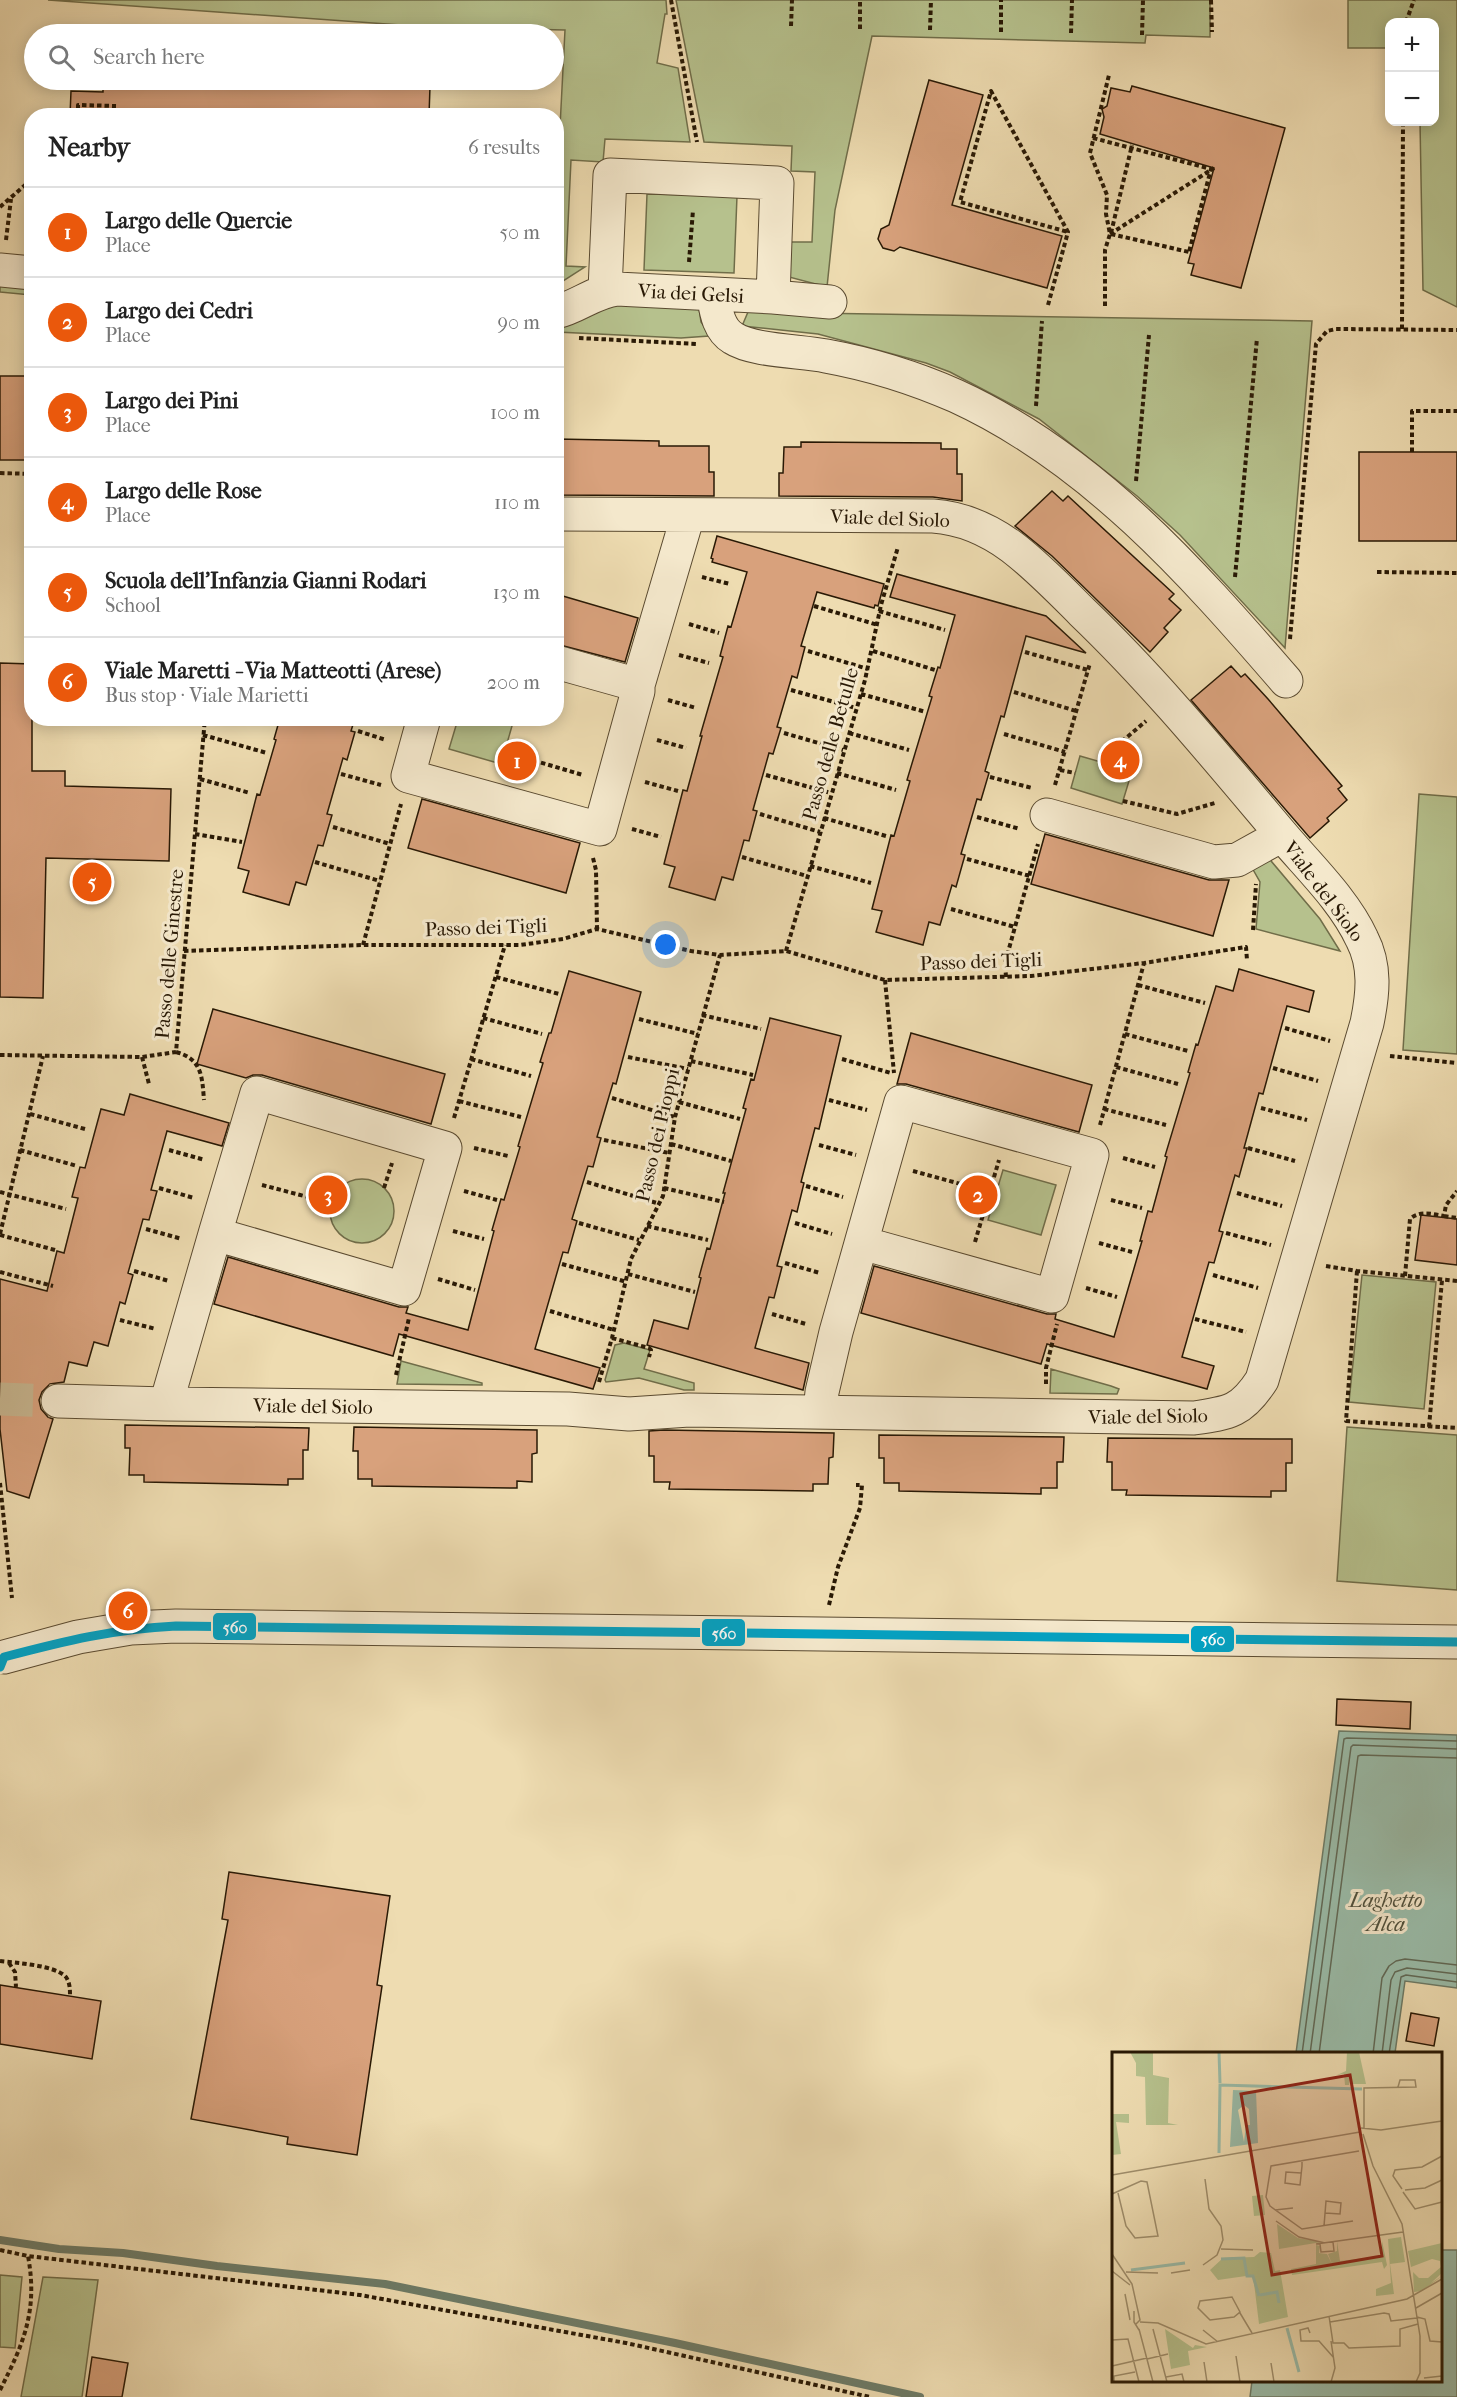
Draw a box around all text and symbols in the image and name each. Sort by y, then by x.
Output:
map controls [1385,18,1439,126]
button: + [1385,18,1439,72]
search box [24,24,564,90]
icon: search [45,41,78,74]
text: Search here [93,44,205,70]
button: − [1385,72,1439,126]
text: Nearby [48,132,130,163]
text: 6 results [468,136,540,159]
text: Largo delle Quercie [105,208,292,234]
text: 1 [64,221,71,244]
text: 50 m [499,221,540,244]
text: Place [105,234,151,257]
street label: Via dei Gelsi [636,279,745,308]
text: Largo dei Cedri [105,298,253,324]
text: 2 [62,311,73,334]
text: 90 m [498,311,540,334]
text: Place [105,324,151,347]
text: Largo dei Pini [105,388,238,414]
text: 3 [63,401,72,424]
text: 100 m [490,401,540,424]
text: Place [105,414,151,437]
text: Largo delle Rose [105,478,262,504]
text: 4 [62,491,73,514]
text: 110 m [494,491,540,514]
text: Place [105,504,151,527]
street label: Viale del Siolo [829,505,950,532]
text: Scuola dell'Infanzia Gianni Rodari [105,568,427,594]
text: 5 [63,581,72,604]
text: 130 m [493,581,540,604]
text: School [105,594,161,617]
text: Viale Maretti - Via Matteotti (Arese) [105,658,441,684]
street label: Passo delle Betulle [798,665,863,823]
text: 6 [62,671,73,694]
text: 200 m [487,671,540,694]
text: Bus stop · Viale Marietti [105,684,309,707]
pin: 1 [498,738,536,783]
pin: 4 [1100,738,1140,783]
street label: Viale del Siolo [1278,836,1369,946]
pin: 5 [72,860,112,904]
street label: Passo delle Ginestre [151,868,188,1040]
street label: Passo dei Tigli [424,914,548,941]
your location [651,930,680,959]
street label: Passo dei Tigli [919,948,1043,975]
street label: Passo dei Pioppi [631,1066,684,1204]
pin: 3 [308,1172,348,1218]
pin: 2 [958,1172,998,1218]
street label: Viale del Siolo [252,1394,373,1419]
street label: Viale del Siolo [1087,1404,1208,1429]
pin: 6 [108,1588,148,1634]
line badge: 560 [212,1612,257,1641]
text: 560 [223,1618,247,1637]
line badge: 560 [701,1618,746,1647]
text: 560 [712,1624,736,1643]
line badge: 560 [1190,1625,1235,1653]
text: 560 [1201,1630,1225,1649]
water label: Laghetto Alca [1347,1888,1423,1936]
inset map [1112,2052,1442,2382]

